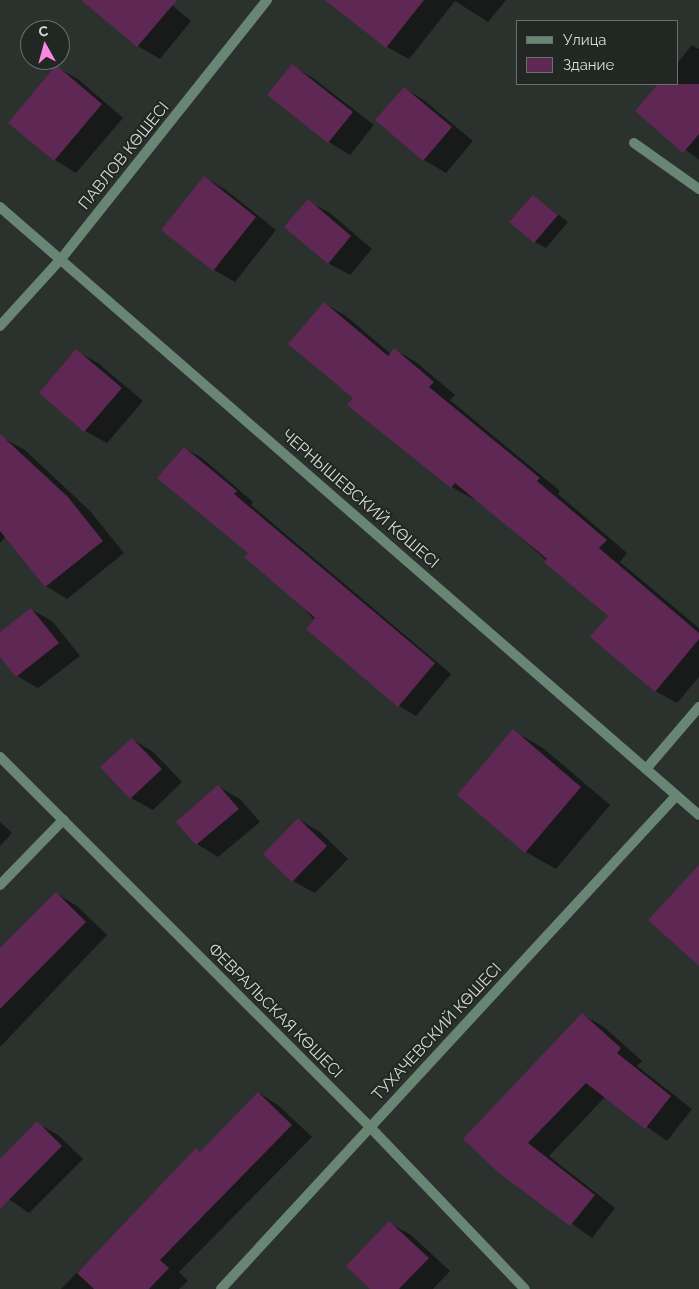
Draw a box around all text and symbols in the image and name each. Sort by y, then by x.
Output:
north arrow [20,20,70,70]
legend [516,20,679,85]
text: С [38,23,49,40]
text: Улица [563,31,607,49]
text: Здание [563,56,614,74]
street label: ПАВЛОВ КӨШЕСІ [75,98,173,214]
street label: ЧЕРНЫШЕВСКИЙ КӨШЕСІ [278,426,442,572]
street label: ФЕВРАЛЬСКАЯ КӨШЕСІ [204,940,346,1082]
street label: ТУХАЧЕВСКИЙ КӨШЕСІ [368,959,506,1105]

